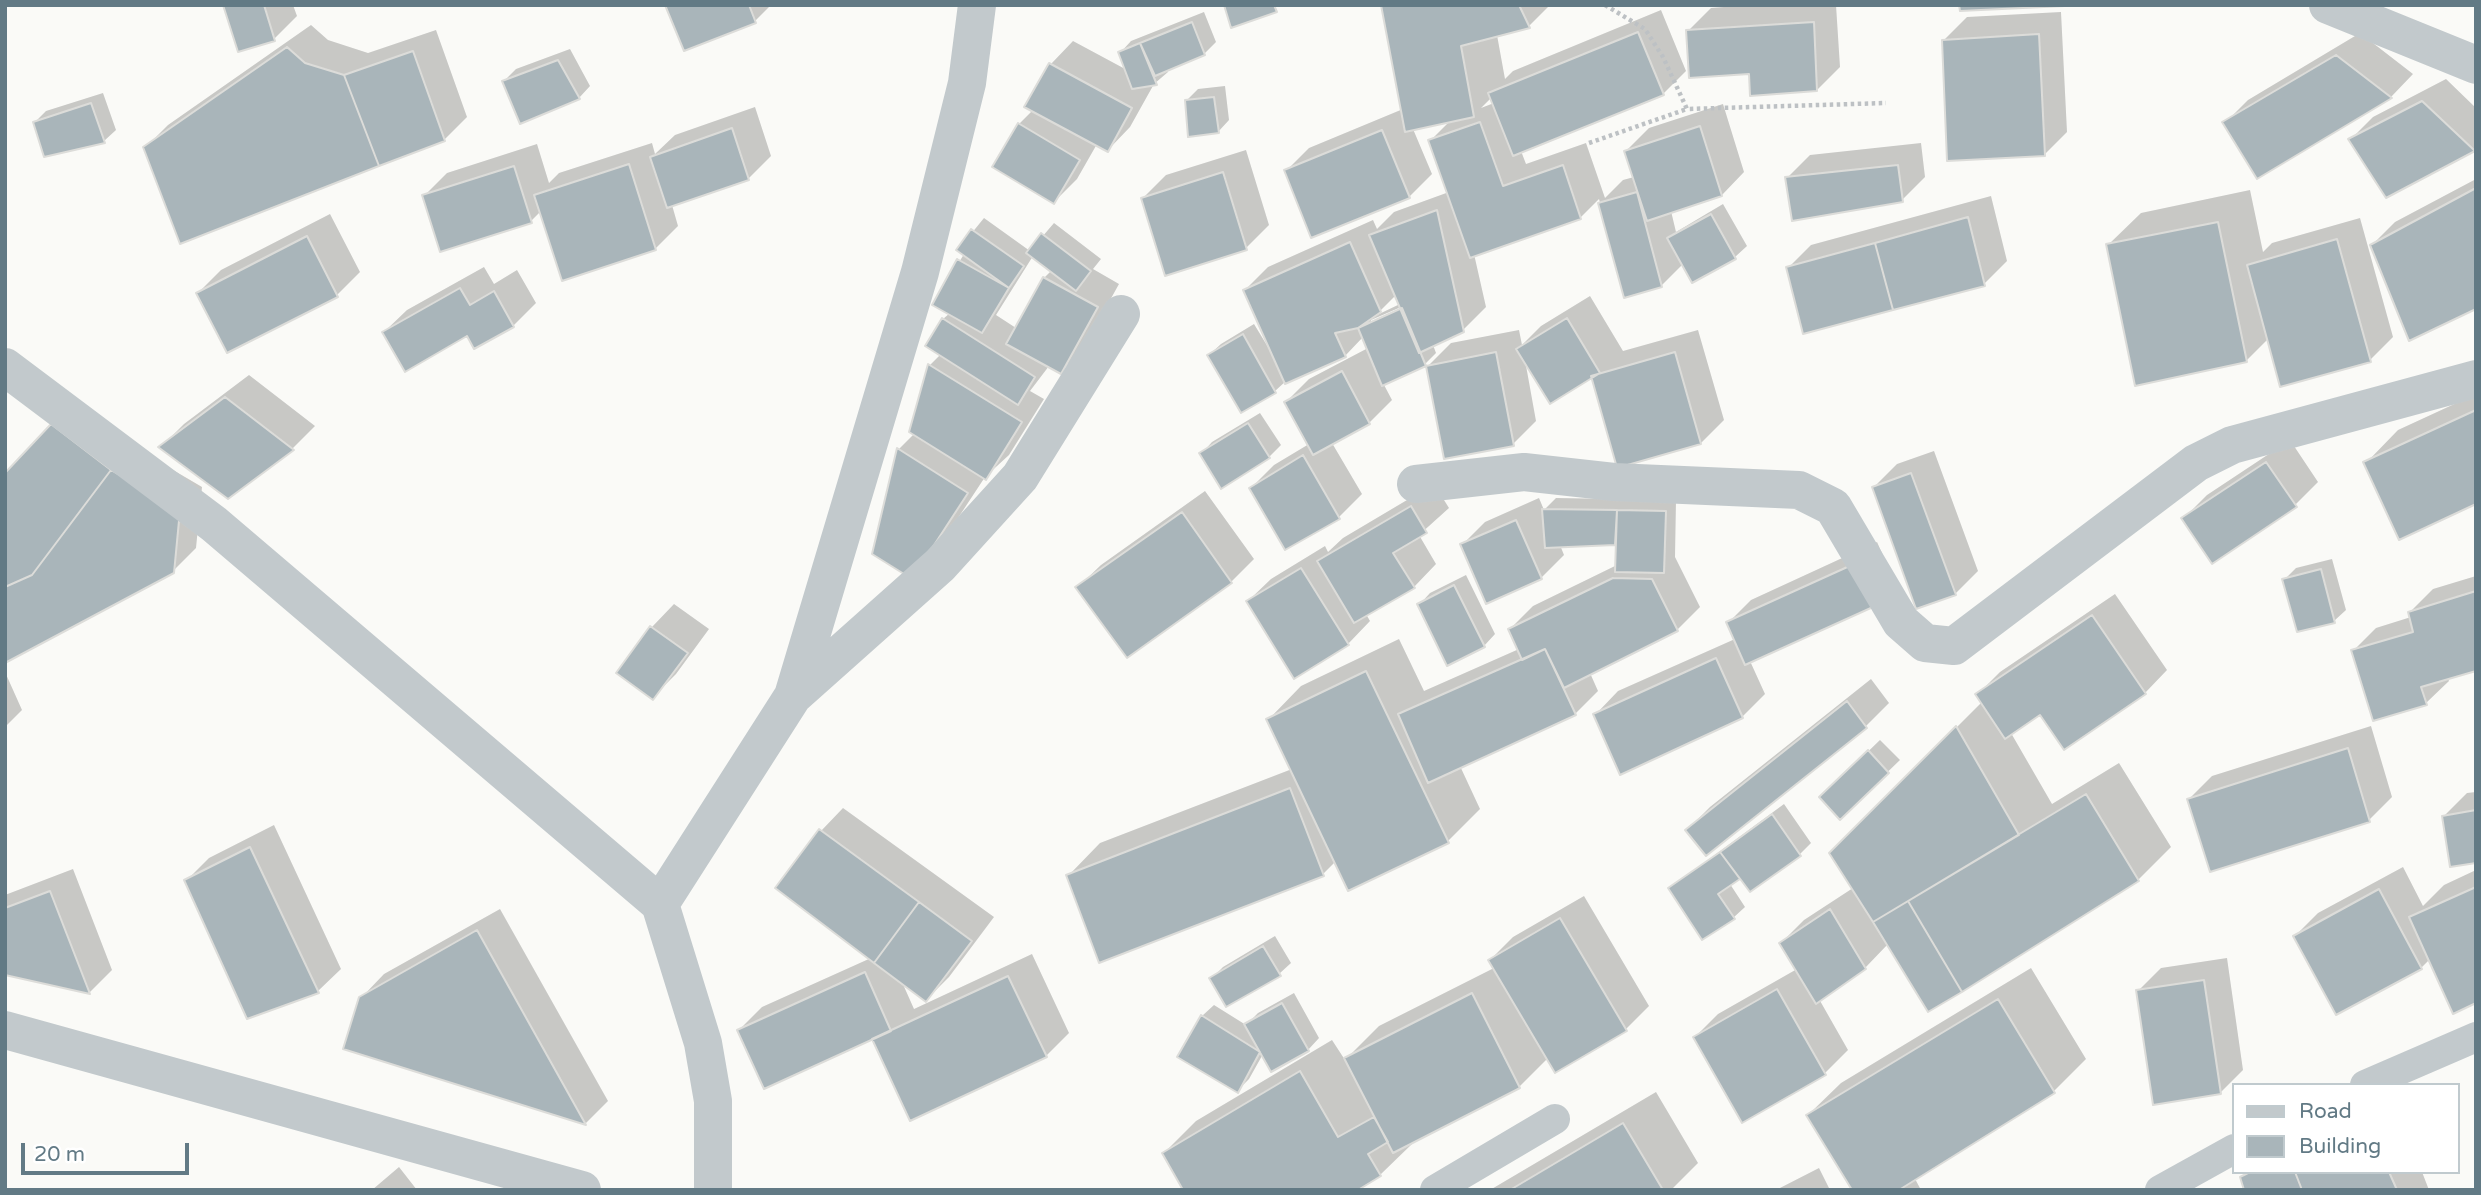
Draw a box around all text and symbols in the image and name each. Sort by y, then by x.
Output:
legend [2232,1083,2460,1174]
text: Road [2299,1099,2352,1124]
scale bar [24,1128,192,1172]
text: Building [2299,1134,2381,1159]
text: 20 m [34,1142,85,1167]

